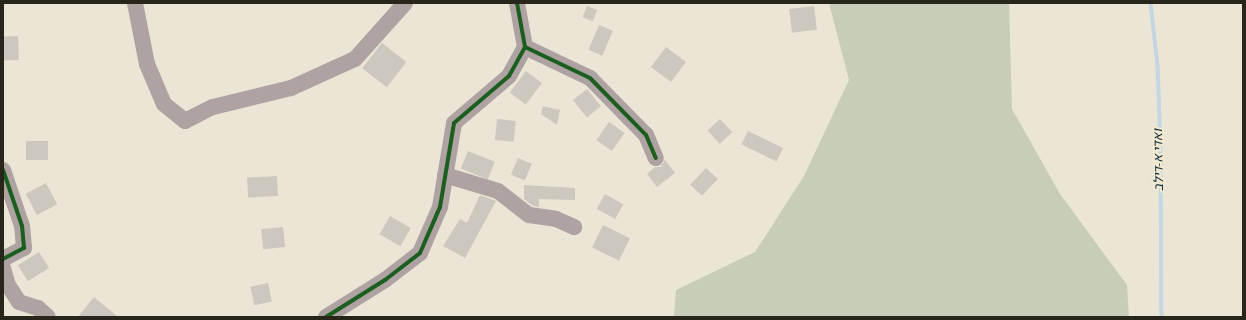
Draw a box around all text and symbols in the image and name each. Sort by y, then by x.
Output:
water label: ואדי א-דילב [1151,129,1167,191]

